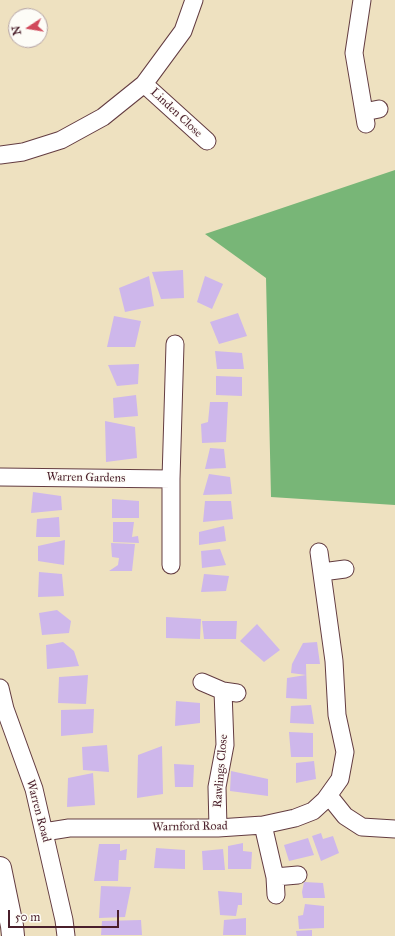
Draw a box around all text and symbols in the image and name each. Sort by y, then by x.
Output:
north arrow [8,8,48,48]
text: N [9,24,24,36]
street label: Linden Close [147,85,205,141]
street label: Warren Gardens [46,470,126,486]
street label: Rawlings Close [211,734,231,808]
street label: Warren Road [23,778,53,844]
street label: Warnford Road [152,819,228,835]
scale bar [10,902,121,928]
text: 50 m [15,910,40,924]

